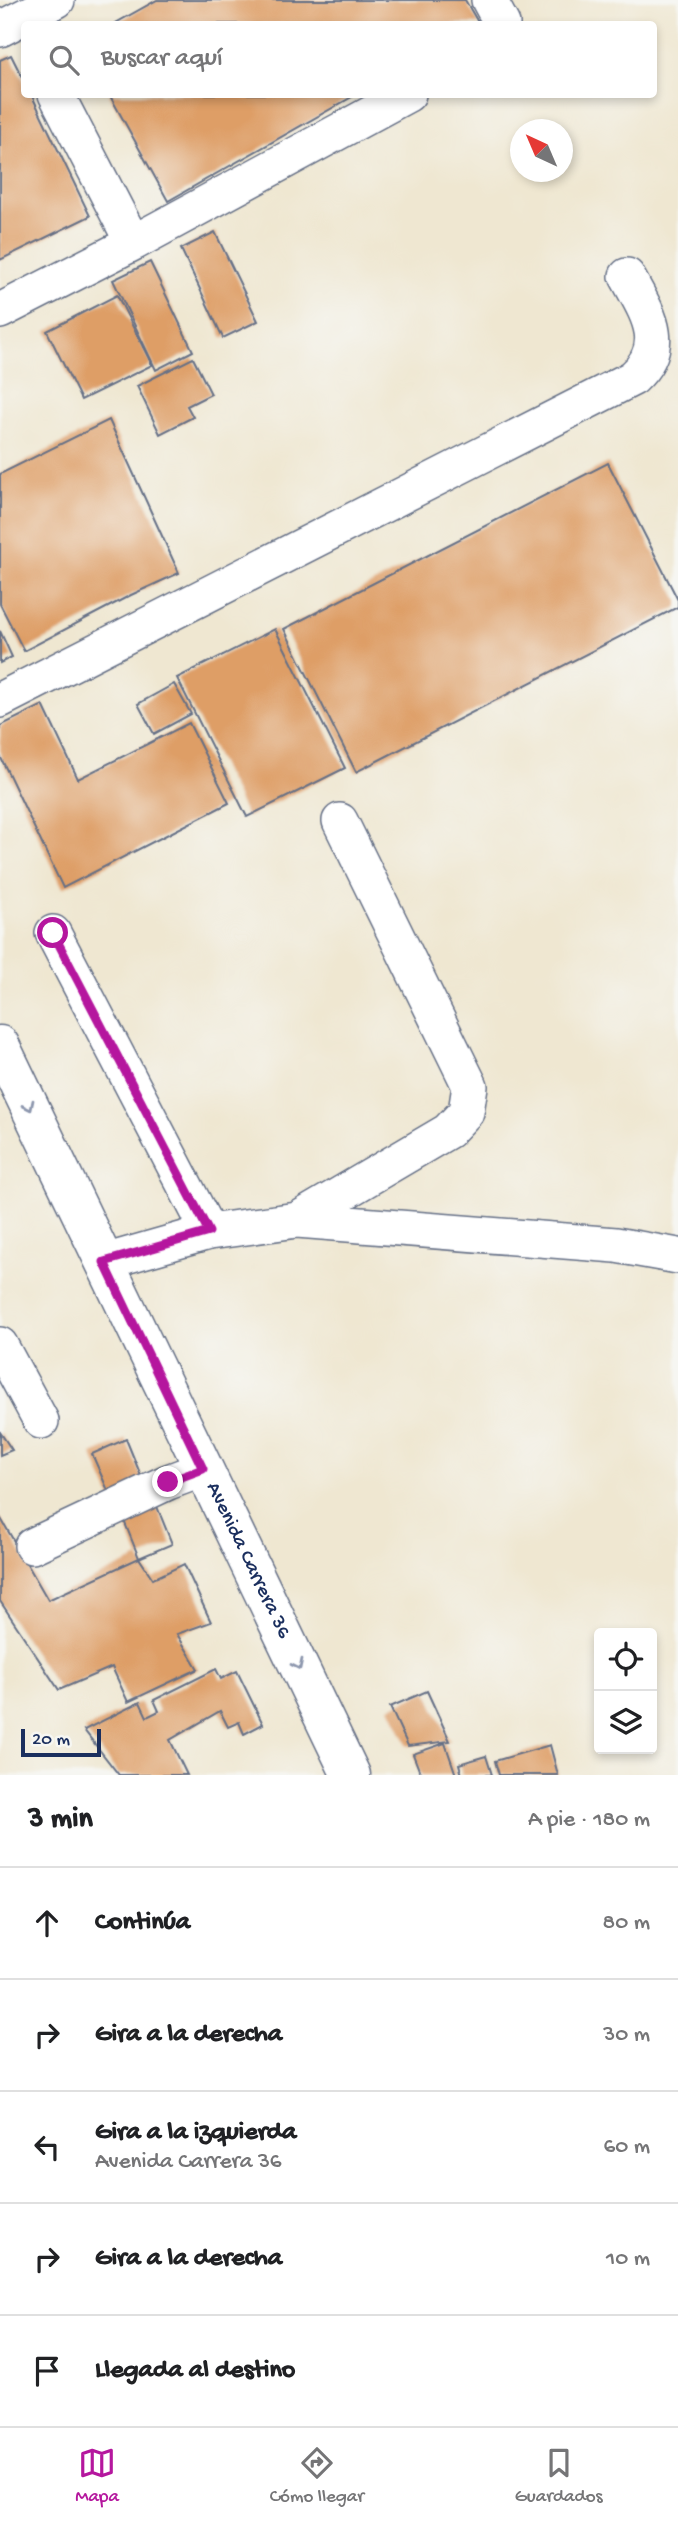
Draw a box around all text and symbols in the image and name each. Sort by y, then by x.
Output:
search box [21,21,657,98]
icon: search [45,41,83,79]
text: Buscar aquí [101,44,223,75]
north arrow [510,119,573,182]
route start [37,917,68,948]
one-way arrow [21,1099,35,1112]
route end [152,1466,183,1497]
street label: Avenida Carrera 36 [200,1478,296,1643]
map controls [594,1628,657,1754]
button: locate [594,1628,657,1691]
one-way arrow [290,1658,304,1670]
button: layers [594,1691,657,1754]
scale bar [21,1726,102,1758]
text: 20 m [32,1729,70,1752]
text: 3 min [28,1803,93,1838]
text: A pie · 180 m [528,1807,650,1834]
icon: ahead [28,1904,66,1942]
text: Continúa [95,1908,190,1939]
text: 80 m [603,1910,650,1937]
icon: right [28,2016,66,2054]
text: Gira a la derecha [95,2020,282,2051]
text: 30 m [603,2022,650,2049]
text: Gira a la izquierda [95,2118,297,2149]
icon: left [28,2128,66,2166]
text: 60 m [604,2134,650,2161]
text: Avenida Carrera 36 [95,2149,282,2176]
icon: right [28,2240,66,2278]
text: Gira a la derecha [95,2244,282,2275]
text: 10 m [606,2246,650,2273]
icon: arrive [28,2352,66,2390]
text: Llegada al destino [95,2356,295,2387]
tab: Mapa [75,2444,119,2509]
tab: Cómo llegar [270,2444,364,2509]
tab: Guardados [515,2444,603,2509]

